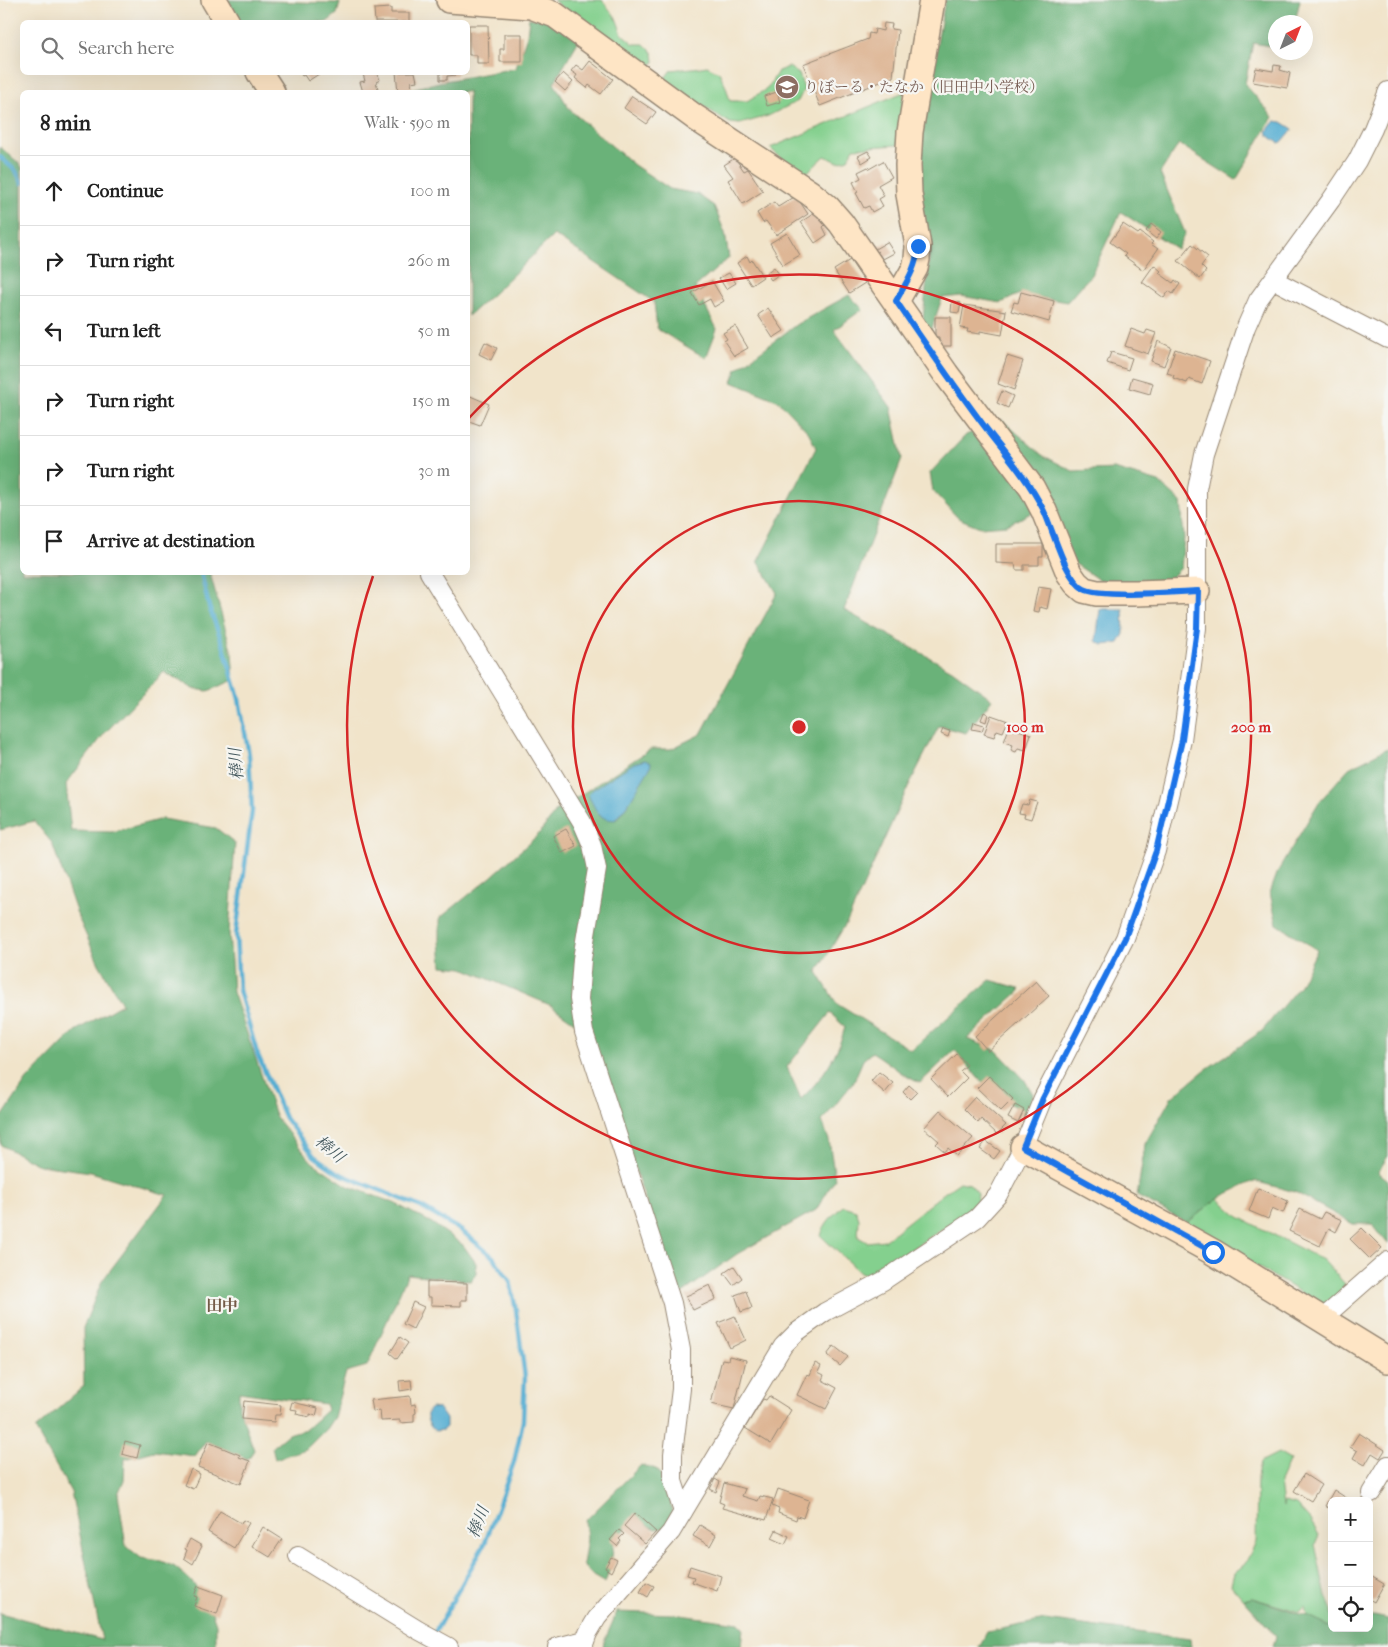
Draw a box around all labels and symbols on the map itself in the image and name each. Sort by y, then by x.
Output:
north arrow [1268,15,1313,60]
school or university icon: りぼーる・たなか（旧田中小学校） [774,74,800,100]
place label: りぼーる・たなか（旧田中小学校） [804,78,1044,96]
route end [907,235,930,258]
centre of rings [790,718,808,736]
text: 100 m [1006,718,1044,736]
text: 200 m [1231,718,1271,736]
water label: 棒川 [225,745,247,781]
water label: 棒川 [312,1131,350,1168]
route start [1202,1241,1225,1264]
district label: 田中 [206,1296,238,1315]
water label: 棒川 [463,1502,493,1540]

